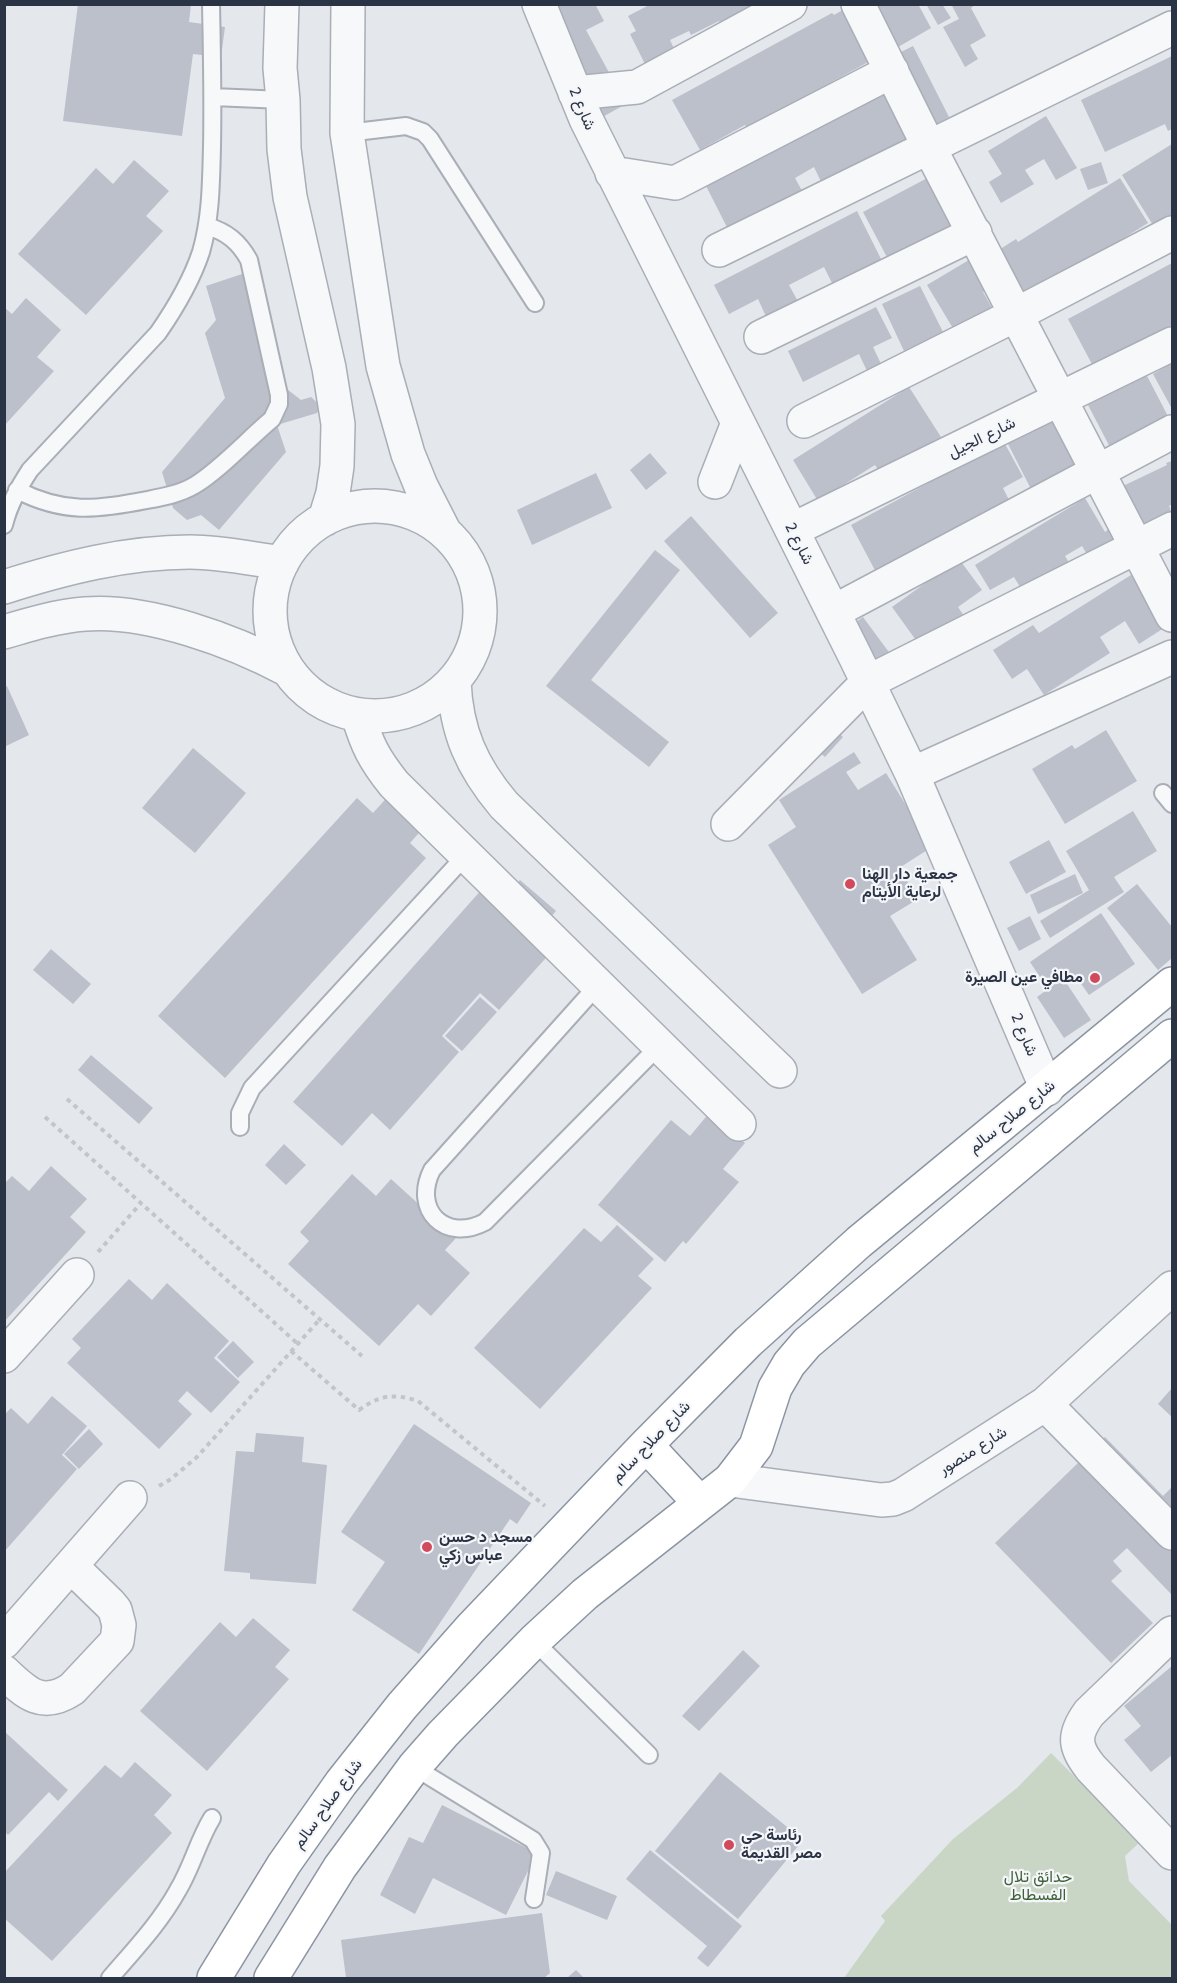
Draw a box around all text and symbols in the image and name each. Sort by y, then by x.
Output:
street label: شارع 2 [565,85,599,133]
street label: شارع الجيل [945,413,1019,463]
street label: شارع 2 [780,520,818,568]
place label: جمعية دار الهنا لرعاية الأيتام [862,865,958,903]
marker: جمعية دار الهنا لرعاية الأيتام [843,877,857,891]
place label: مطافي عين الصيرة [965,968,1083,988]
marker: مطافي عين الصيرة [1088,971,1102,985]
street label: شارع 2 [1007,1011,1041,1059]
street label: شارع صلاح سالم [965,1076,1059,1158]
street label: شارع صلاح سالم [607,1397,695,1487]
street label: شارع منصور [935,1423,1011,1479]
place label: مسجد د حسن عباس زكي [439,1528,532,1566]
marker: مسجد د حسن عباس زكي [420,1540,434,1554]
street label: شارع صلاح سالم [289,1756,367,1852]
place label: رئاسة حى مصر القديمة [741,1826,822,1864]
marker: رئاسة حى مصر القديمة [722,1838,736,1852]
park label: حدائق تلال الفسطاط [1004,1868,1072,1906]

